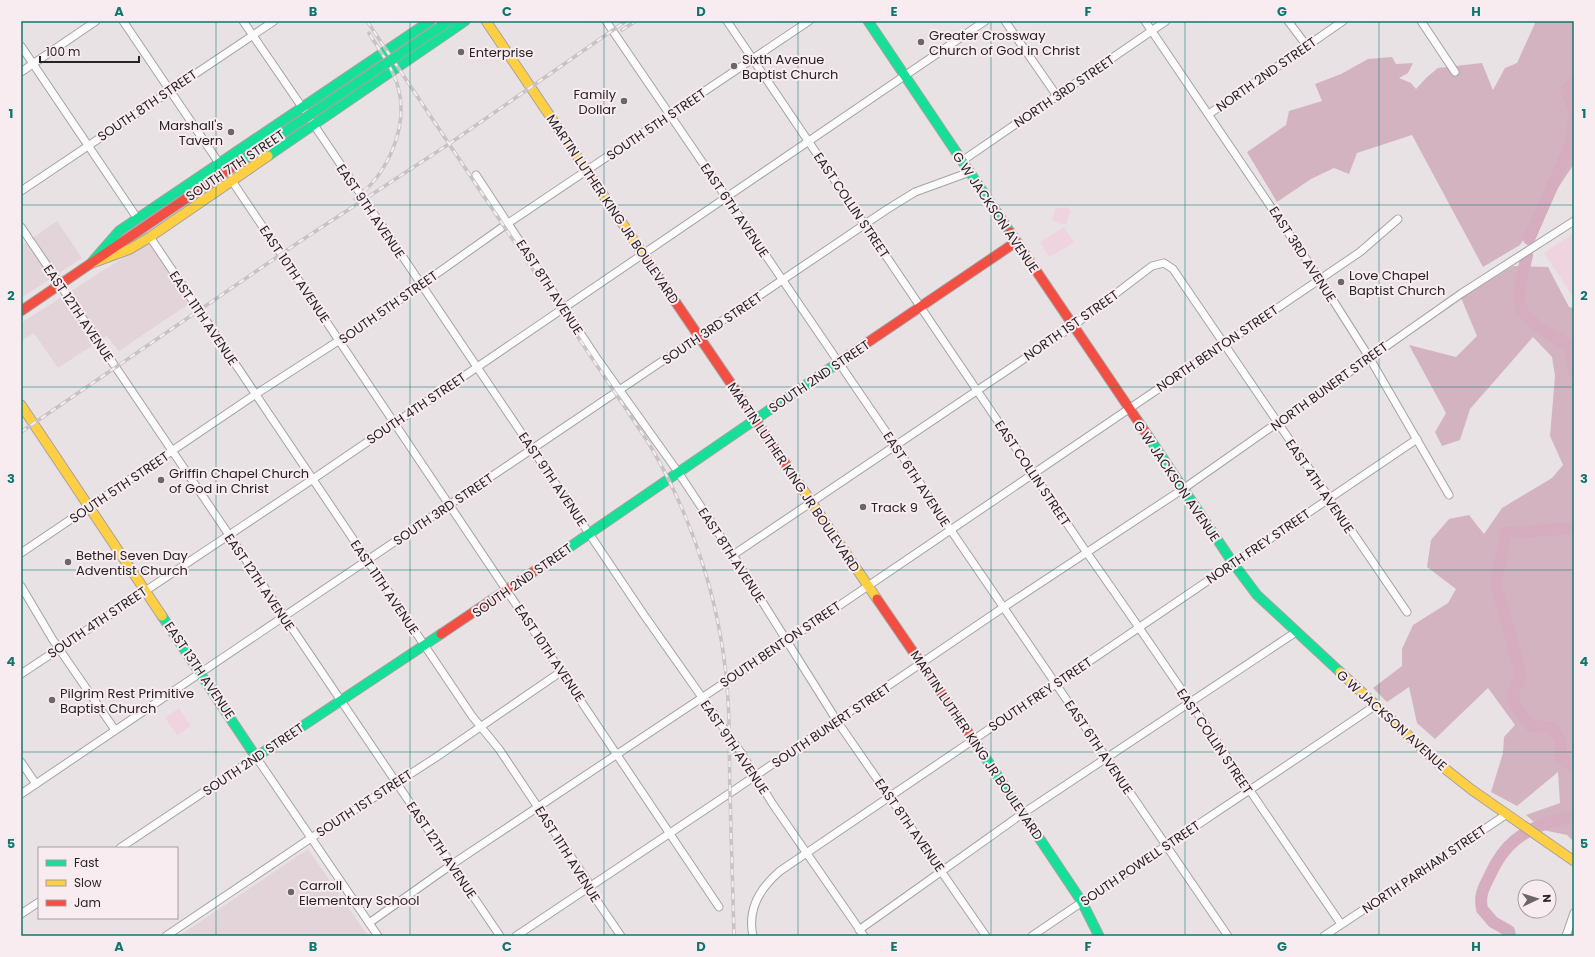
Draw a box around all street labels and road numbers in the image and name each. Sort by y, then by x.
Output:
street label: NORTH 2ND STREET [1212,33,1320,116]
street label: NORTH 3RD STREET [1010,51,1118,132]
street label: SOUTH 8TH STREET [94,65,201,146]
street label: SOUTH 5TH STREET [603,84,710,165]
street label: MARTIN LUTHER KING JR BOULEVARD [542,111,683,308]
street label: SOUTH 7TH STREET [182,125,289,206]
street label: G W JACKSON AVENUE [948,148,1043,277]
street label: EAST COLLIN STREET [809,149,894,262]
street label: EAST 6TH AVENUE [696,159,773,261]
street label: EAST 9TH AVENUE [332,160,409,262]
street label: EAST 3RD AVENUE [1264,203,1341,306]
street label: EAST 10TH AVENUE [255,222,334,327]
street label: EAST 8TH AVENUE [512,236,588,339]
street label: EAST 12TH AVENUE [39,261,118,366]
street label: SOUTH 5TH STREET [335,266,442,349]
street label: EAST 11TH AVENUE [165,267,242,369]
street label: NORTH 1ST STREET [1020,286,1123,365]
street label: SOUTH 3RD STREET [658,288,766,369]
street label: NORTH BENTON STREET [1153,300,1282,396]
street label: SOUTH 2ND STREET [765,335,874,417]
street label: NORTH BUNERT STREET [1267,337,1392,435]
street label: SOUTH 4TH STREET [363,368,470,449]
street label: MARTIN LUTHER KING JR BOULEVARD [723,379,864,576]
street label: EAST COLLIN STREET [990,417,1075,530]
street label: G W JACKSON AVENUE [1129,417,1224,546]
street label: EAST 9TH AVENUE [514,428,591,530]
street label: EAST 6TH AVENUE [879,428,955,531]
street label: EAST 4TH AVENUE [1281,435,1358,537]
street label: SOUTH 5TH STREET [66,447,173,528]
street label: SOUTH 3RD STREET [389,469,497,550]
street label: EAST 8TH AVENUE [694,504,770,607]
street label: NORTH FREY STREET [1202,504,1314,588]
street label: EAST 12TH AVENUE [220,530,299,635]
street label: EAST 11TH AVENUE [346,536,423,638]
street label: SOUTH 2ND STREET [468,539,576,622]
street label: SOUTH 4TH STREET [44,582,151,663]
street label: SOUTH BENTON STREET [716,597,845,692]
street label: EAST 10TH AVENUE [510,601,589,706]
street label: EAST 13TH AVENUE [160,618,239,723]
street label: MARTIN LUTHER KING JR BOULEVARD [906,647,1047,844]
street label: SOUTH FREY STREET [985,653,1096,736]
street label: G W JACKSON AVENUE [1332,666,1451,775]
street label: SOUTH BUNERT STREET [768,678,895,772]
street label: EAST COLLIN STREET [1172,685,1257,798]
street label: EAST 9TH AVENUE [696,696,773,798]
street label: EAST 6TH AVENUE [1060,696,1137,798]
street label: SOUTH 2ND STREET [199,718,308,800]
street label: SOUTH 1ST STREET [312,765,416,842]
street label: EAST 8TH AVENUE [870,775,949,876]
street label: EAST 12TH AVENUE [402,798,481,903]
street label: EAST 11TH AVENUE [530,803,605,906]
street label: SOUTH POWELL STREET [1077,816,1204,911]
street label: NORTH PARHAM STREET [1358,821,1490,918]

